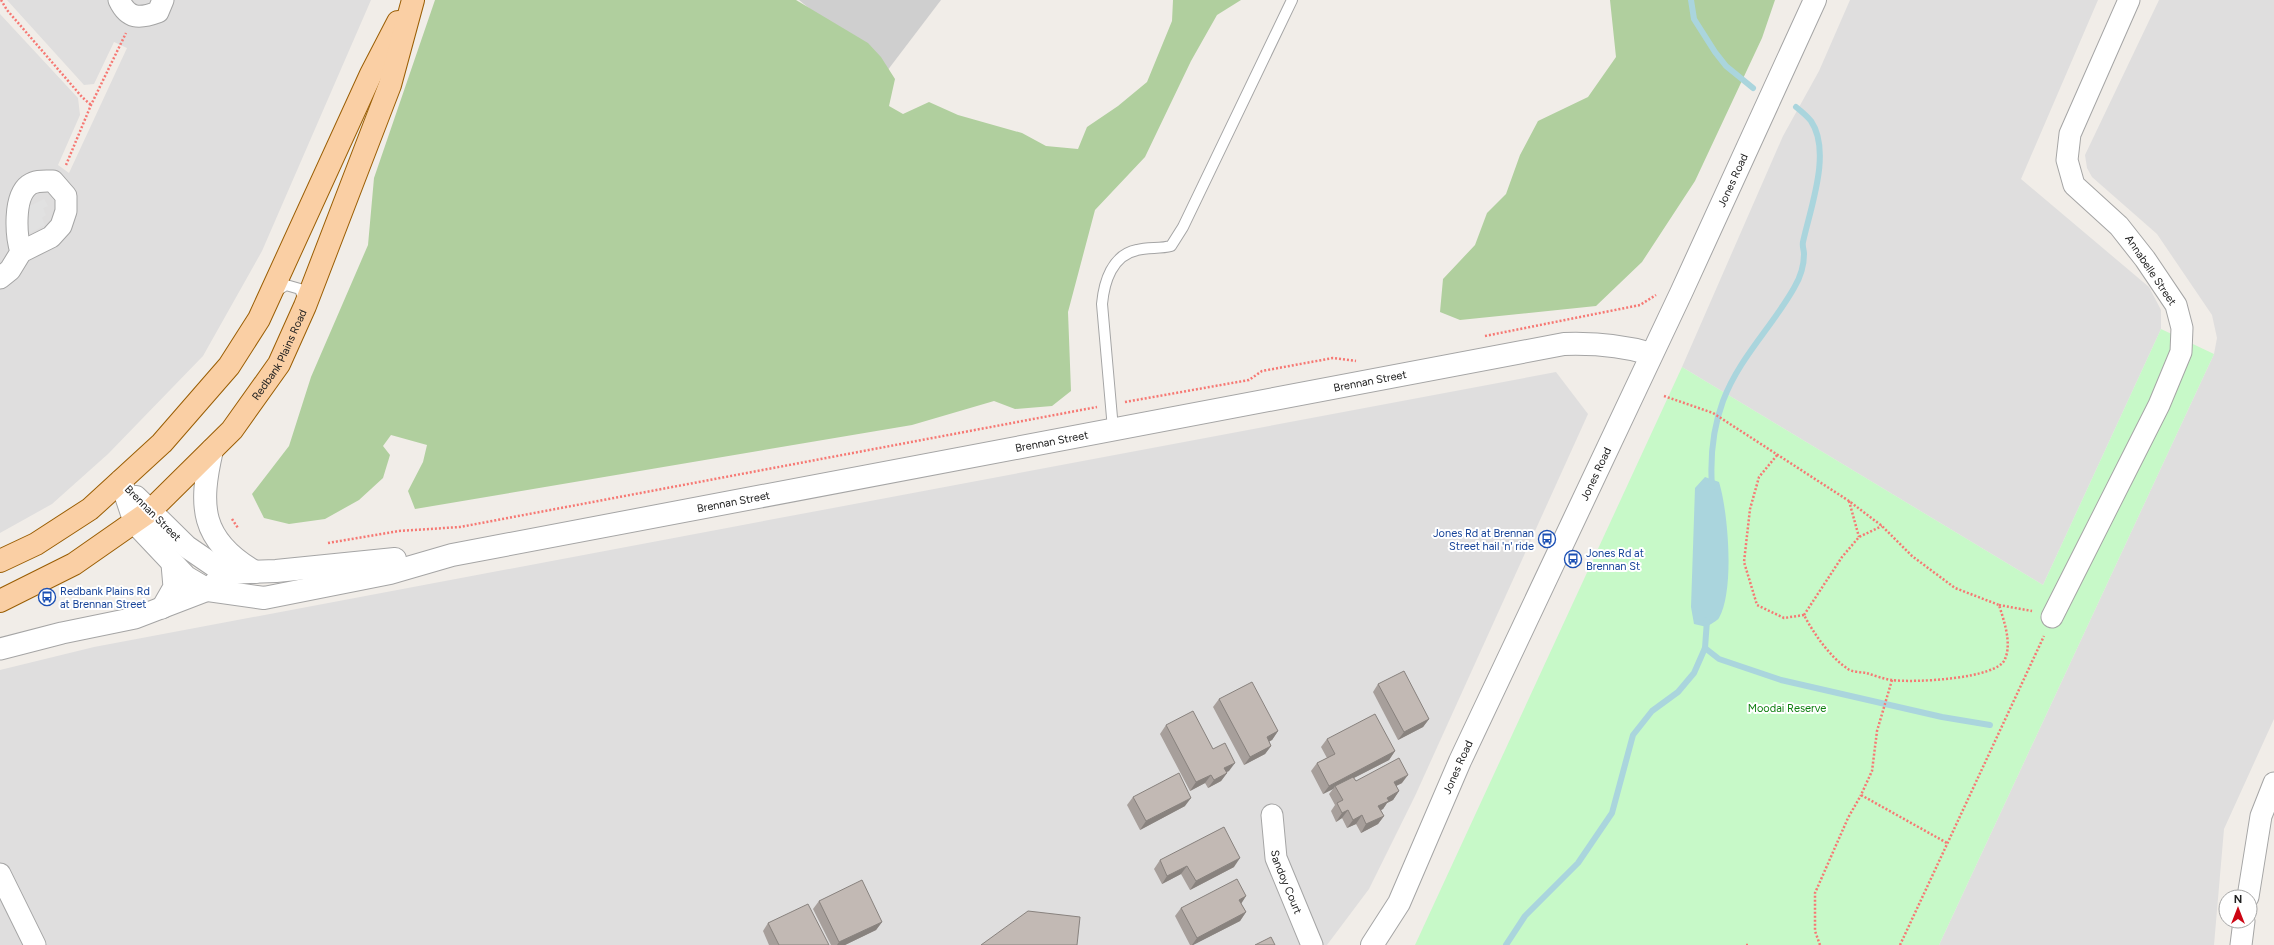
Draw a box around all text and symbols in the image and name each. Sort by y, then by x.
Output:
street label: Jones Road [1715,152,1751,209]
street label: Annabelle Street [2122,233,2179,308]
street label: Redbank Plains Road [249,307,310,403]
street label: Brennan Street [1332,368,1408,395]
street label: Brennan Street [1014,428,1089,455]
street label: Jones Road [1578,445,1614,503]
street label: Brennan Street [122,483,183,544]
street label: Brennan Street [696,489,771,515]
place label: Jones Rd at Brennan Street hail 'n' ride [1433,527,1534,553]
bus stop icon: Jones Rd at Brennan Street hail 'n' ride [1537,529,1557,549]
place label: Jones Rd at Brennan St [1586,547,1644,573]
bus stop icon: Jones Rd at Brennan St [1563,549,1583,569]
place label: Redbank Plains Rd at Brennan Street [60,585,150,611]
bus stop icon: Redbank Plains Rd at Brennan Street [37,587,57,607]
park label: Moodai Reserve [1748,702,1826,715]
street label: Jones Road [1441,738,1476,796]
street label: Sandoy Court [1268,849,1304,916]
north arrow [2218,889,2258,929]
text: N [2234,893,2242,906]

